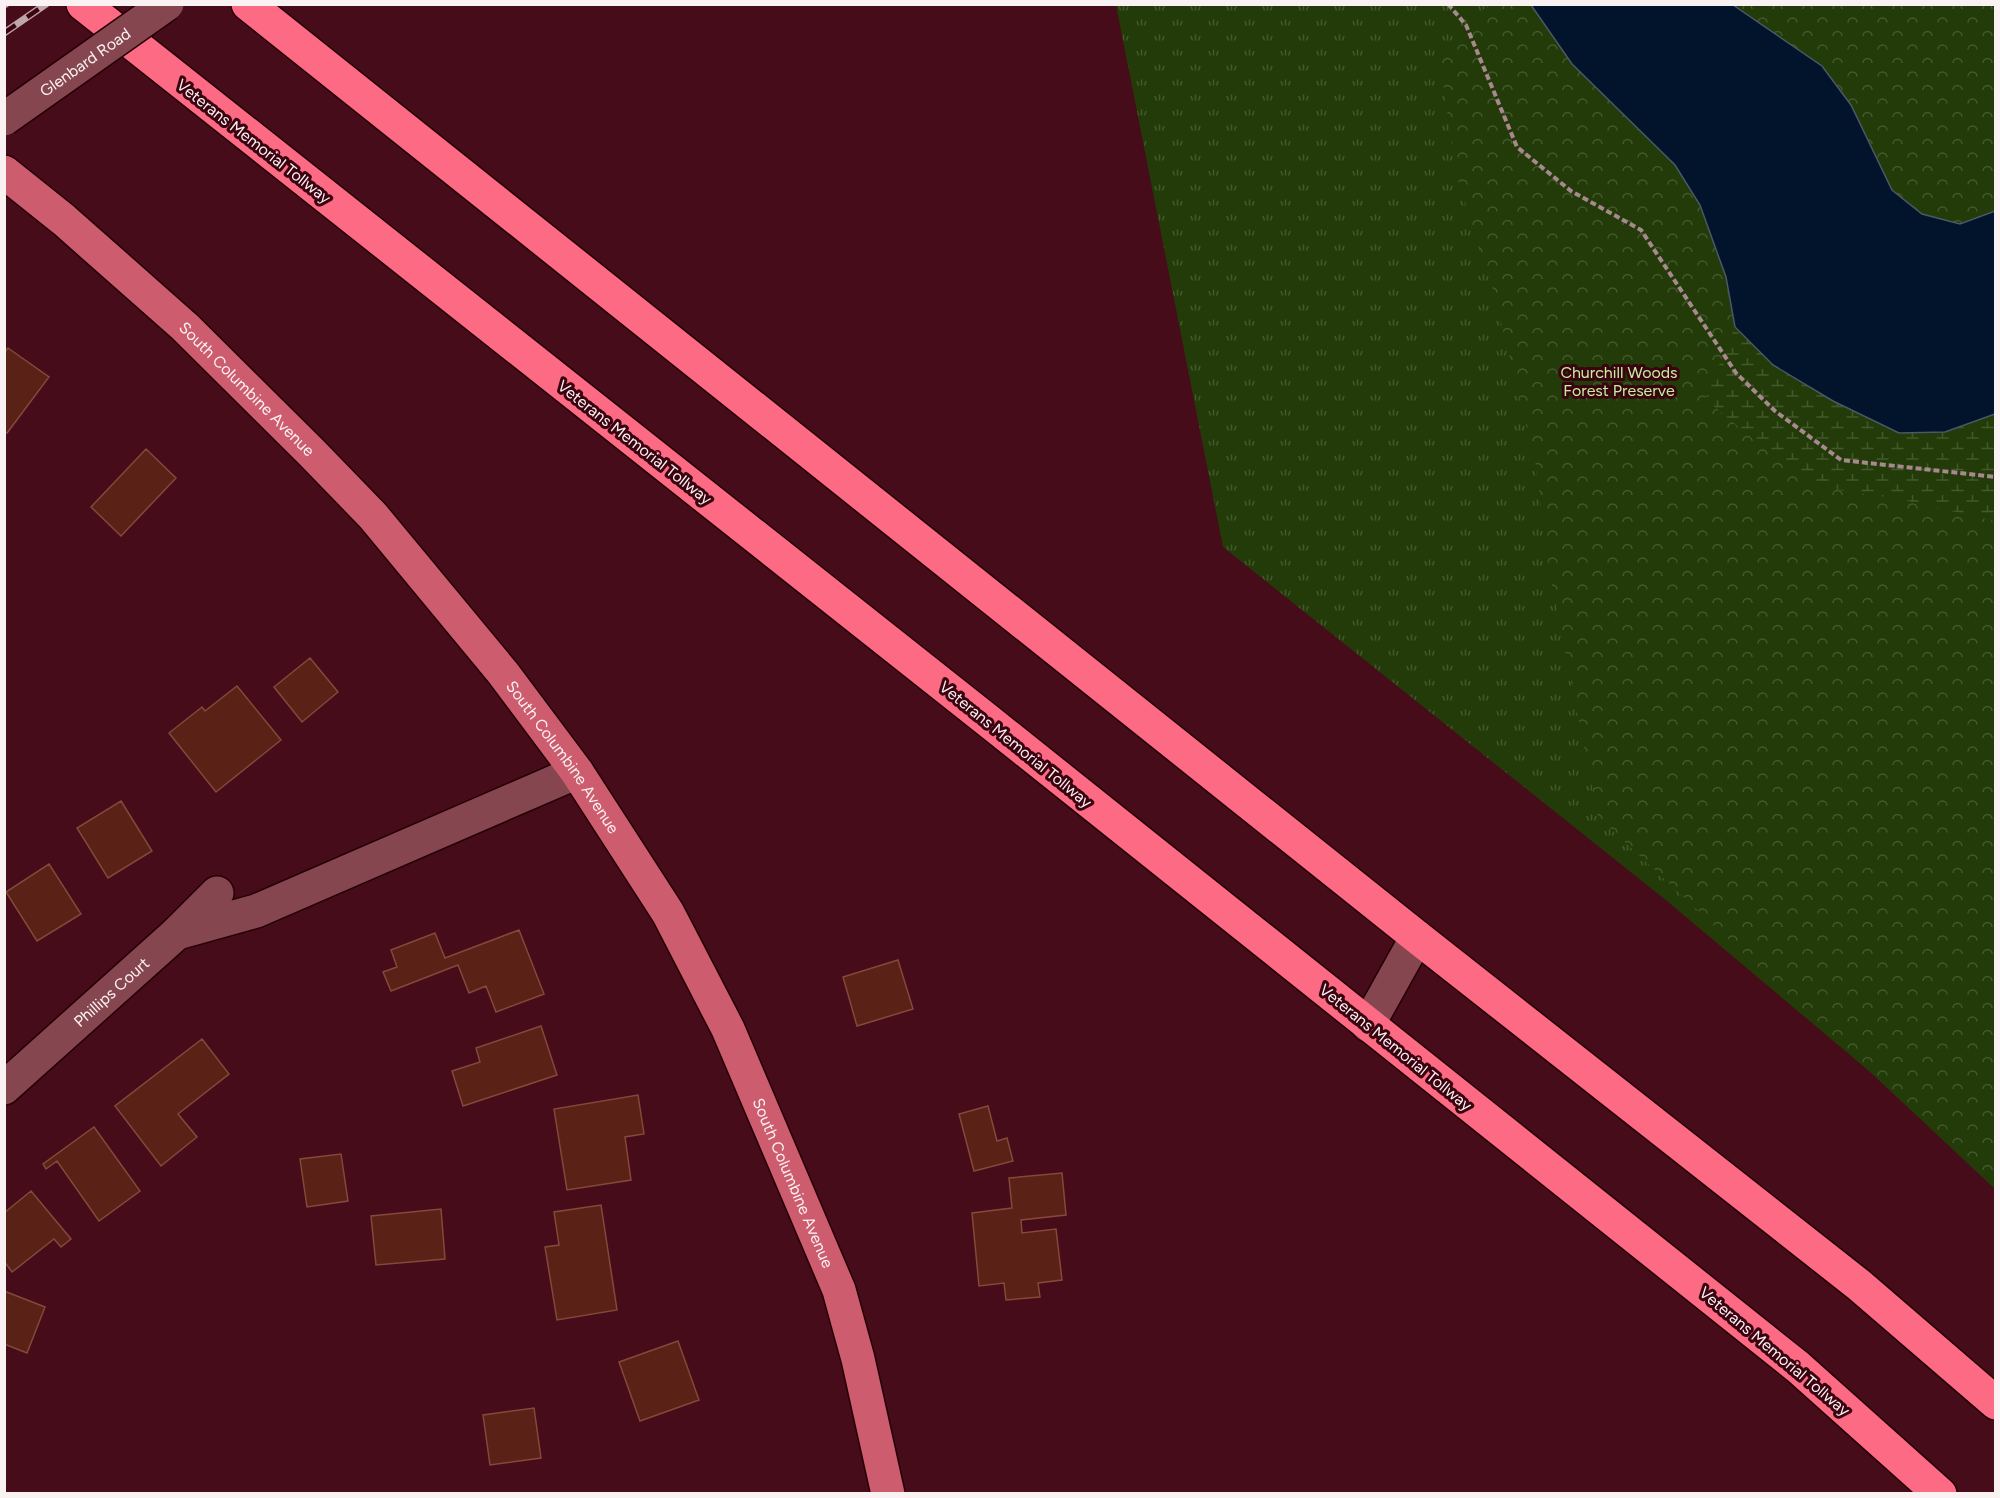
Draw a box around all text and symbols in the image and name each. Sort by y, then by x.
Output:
street label: Glenbard Road [36,24,134,101]
street label: Veterans Memorial Tollway [173,75,335,208]
street label: South Columbine Avenue [175,318,319,460]
park label: Churchill Woods Forest Preserve [1560,363,1678,400]
street label: Veterans Memorial Tollway [554,376,716,509]
street label: South Columbine Avenue [502,677,623,837]
street label: Veterans Memorial Tollway [936,677,1096,812]
street label: Phillips Court [70,954,153,1031]
street label: Veterans Memorial Tollway [1316,980,1476,1115]
street label: South Columbine Avenue [748,1095,838,1271]
street label: Veterans Memorial Tollway [1696,1283,1854,1420]

